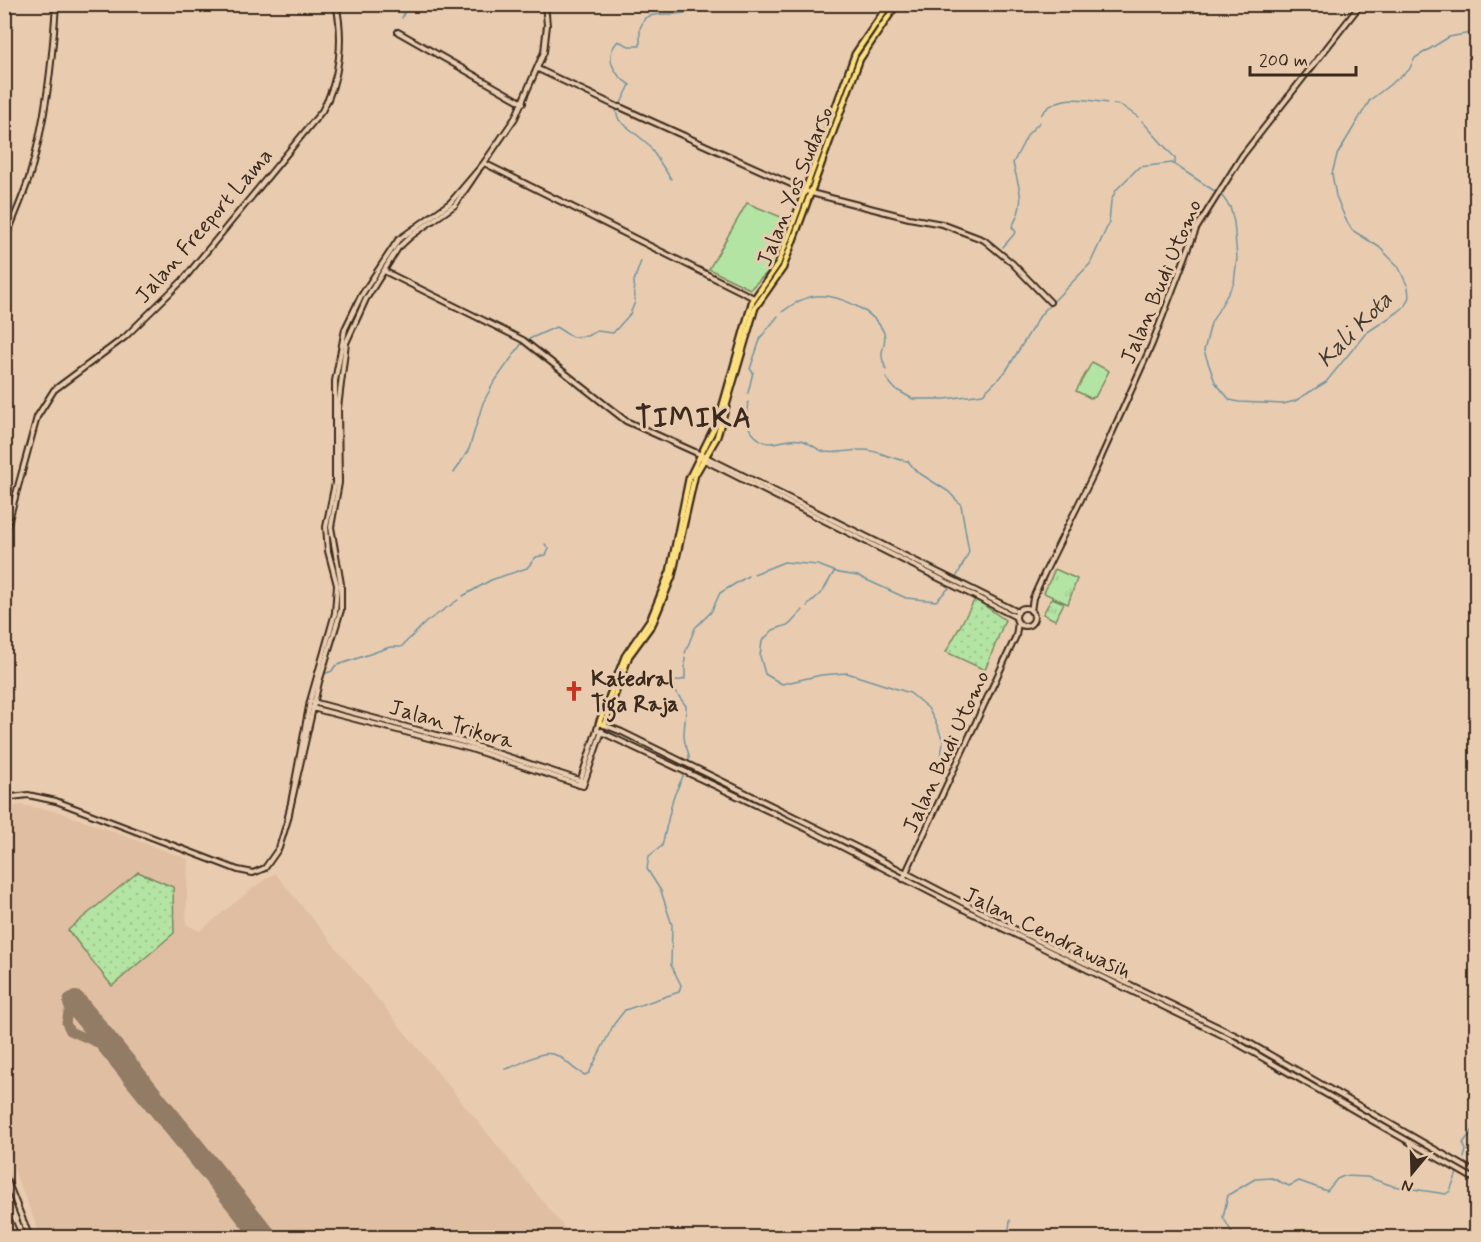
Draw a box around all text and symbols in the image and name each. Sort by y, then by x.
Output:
scale bar [1250,39,1356,77]
text: 200 m [1259,49,1308,73]
street label: Jalan Yos Sudarso [751,103,841,271]
street label: Jalan Freeport Lama [129,143,280,310]
street label: Jalan Budi Utomo [1115,195,1209,368]
water label: Kali Kota [1310,285,1400,375]
district label: TIMIKA [635,401,753,438]
place label: Katedral Tiga Raja [591,666,679,723]
street label: Jalan Budi Utomo [897,666,997,838]
church icon: Katedral Tiga Raja [562,679,586,703]
street label: Jalan Trikora [386,694,518,756]
street label: Jalan Cendrawasih [959,881,1136,987]
north arrow [1382,1143,1442,1203]
text: N [1399,1174,1416,1197]

